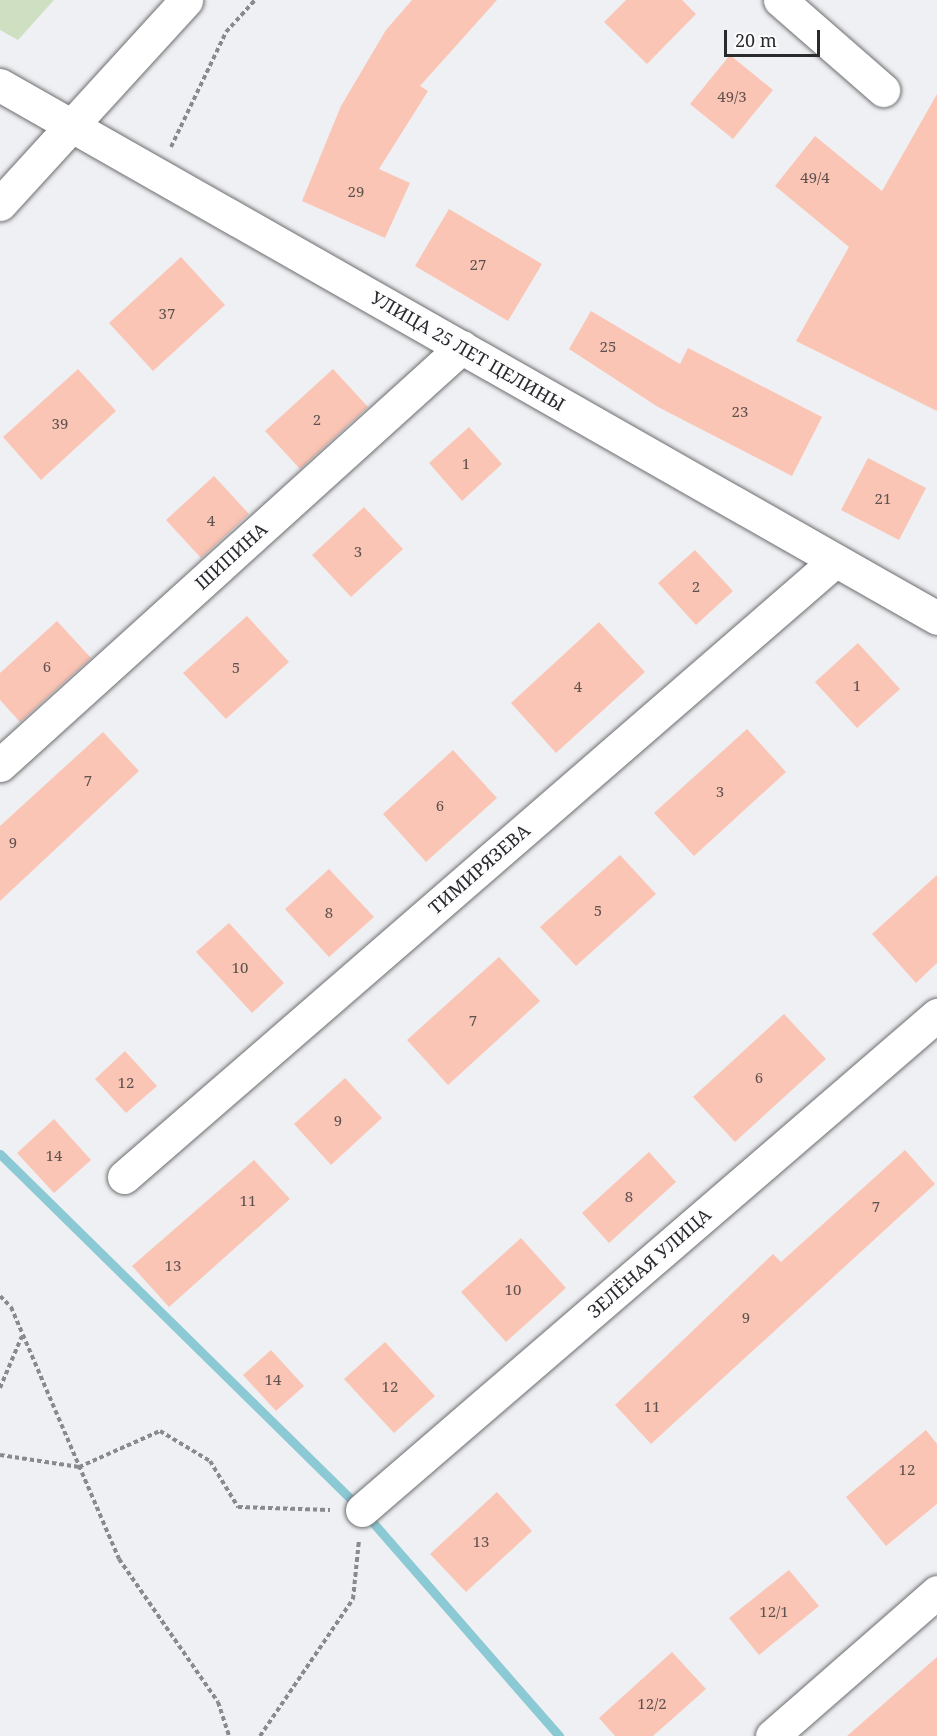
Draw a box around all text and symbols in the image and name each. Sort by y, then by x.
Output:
scale bar [727,18,823,56]
text: 20 m [735,28,777,52]
house number: 49/3 [717,88,747,106]
house number: 49/4 [800,169,830,187]
house number: 29 [348,183,364,201]
house number: 27 [470,256,486,274]
street label: УЛИЦА 25 ЛЕТ ЦЕЛИНЫ [367,287,569,415]
house number: 37 [159,305,175,323]
house number: 25 [600,338,616,356]
house number: 23 [732,403,748,421]
house number: 2 [313,411,321,429]
house number: 39 [52,415,68,433]
house number: 1 [462,455,470,473]
house number: 21 [875,490,891,508]
house number: 4 [207,512,215,530]
street label: ШИПИНА [190,518,272,594]
house number: 3 [354,543,362,561]
house number: 2 [692,578,700,596]
house number: 6 [43,658,51,676]
house number: 5 [232,659,240,677]
house number: 1 [853,677,861,695]
house number: 4 [574,678,582,696]
house number: 7 [84,772,92,790]
house number: 3 [716,783,724,801]
house number: 6 [436,797,444,815]
street label: ТИМИРЯЗЕВА [424,819,534,919]
house number: 9 [9,834,17,852]
house number: 5 [594,902,602,920]
house number: 8 [325,904,333,922]
house number: 10 [232,959,248,977]
house number: 7 [469,1012,477,1030]
house number: 6 [755,1069,763,1087]
house number: 12 [118,1074,134,1092]
house number: 9 [334,1112,342,1130]
house number: 14 [46,1147,62,1165]
house number: 8 [625,1188,633,1206]
house number: 11 [240,1192,256,1210]
house number: 7 [872,1198,880,1216]
street label: ЗЕЛЁНАЯ УЛИЦА [583,1204,715,1322]
house number: 13 [165,1257,181,1275]
house number: 10 [505,1281,521,1299]
house number: 9 [742,1309,750,1327]
house number: 14 [265,1371,281,1389]
house number: 12 [382,1378,398,1396]
house number: 11 [644,1398,660,1416]
house number: 12 [899,1461,915,1479]
house number: 13 [473,1533,489,1551]
house number: 12/1 [759,1603,789,1621]
house number: 12/2 [637,1695,667,1713]

